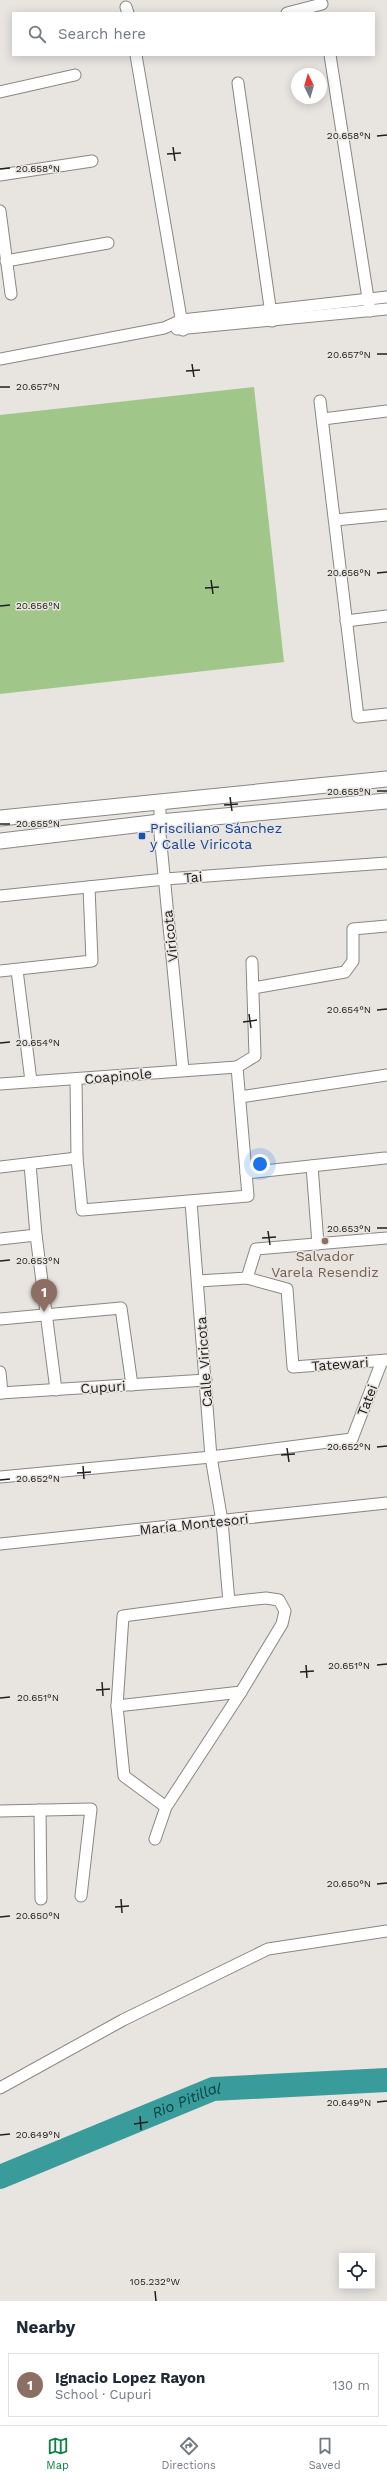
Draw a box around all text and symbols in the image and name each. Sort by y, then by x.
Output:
search box [12,12,375,56]
icon: search [26,23,48,45]
text: Search here [58,25,146,43]
north arrow [291,68,327,104]
text: 20.658°N [327,130,371,141]
text: 20.658°N [16,163,60,174]
text: 20.657°N [327,349,371,360]
text: 20.657°N [16,381,60,392]
text: 20.656°N [327,567,371,578]
text: 20.656°N [16,600,60,611]
text: 20.655°N [327,786,371,797]
text: 20.655°N [16,818,60,829]
place label: Prisciliano Sánchez y Calle Viricota [150,820,282,852]
marker: Prisciliano Sánchez y Calle Viricota [137,831,147,841]
street label: Tai [183,868,203,886]
street label: Viricota [159,909,181,963]
text: 20.654°N [327,1004,371,1015]
text: 20.654°N [16,1037,60,1048]
street label: Coapinole [84,1065,152,1087]
your location [250,1154,270,1174]
text: 20.653°N [327,1223,371,1234]
marker: Salvador Varela Resendiz [320,1236,330,1246]
place label: Salvador Varela Resendiz [271,1248,379,1280]
text: 20.653°N [16,1255,60,1266]
pin: 1 [31,1279,57,1312]
street label: Calle Viricota [193,1316,215,1408]
street label: Tatewari [311,1354,369,1374]
street label: Cupuri [80,1377,126,1397]
street label: Tatei [354,1382,380,1418]
text: 20.652°N [327,1441,371,1452]
text: 20.652°N [16,1473,60,1484]
street label: María Montesori [139,1510,249,1538]
text: 20.651°N [328,1660,370,1671]
text: 20.651°N [17,1692,59,1703]
text: 20.650°N [327,1878,371,1889]
text: 20.650°N [16,1910,60,1921]
water label: Rio Pitillal [150,2079,222,2122]
text: 20.649°N [327,2097,371,2108]
text: 20.649°N [16,2129,60,2140]
map controls [339,2253,375,2289]
button: locate [339,2253,375,2289]
text: 105.232°W [130,2276,181,2287]
text: Nearby [16,2317,75,2337]
text: Ignacio Lopez Rayon [55,2369,205,2387]
text: 1 [27,2378,33,2393]
text: 130 m [332,2378,370,2393]
text: School · Cupuri [55,2387,151,2402]
tab: Map [46,2435,69,2472]
tab: Directions [162,2435,216,2472]
tab: Saved [309,2435,341,2472]

